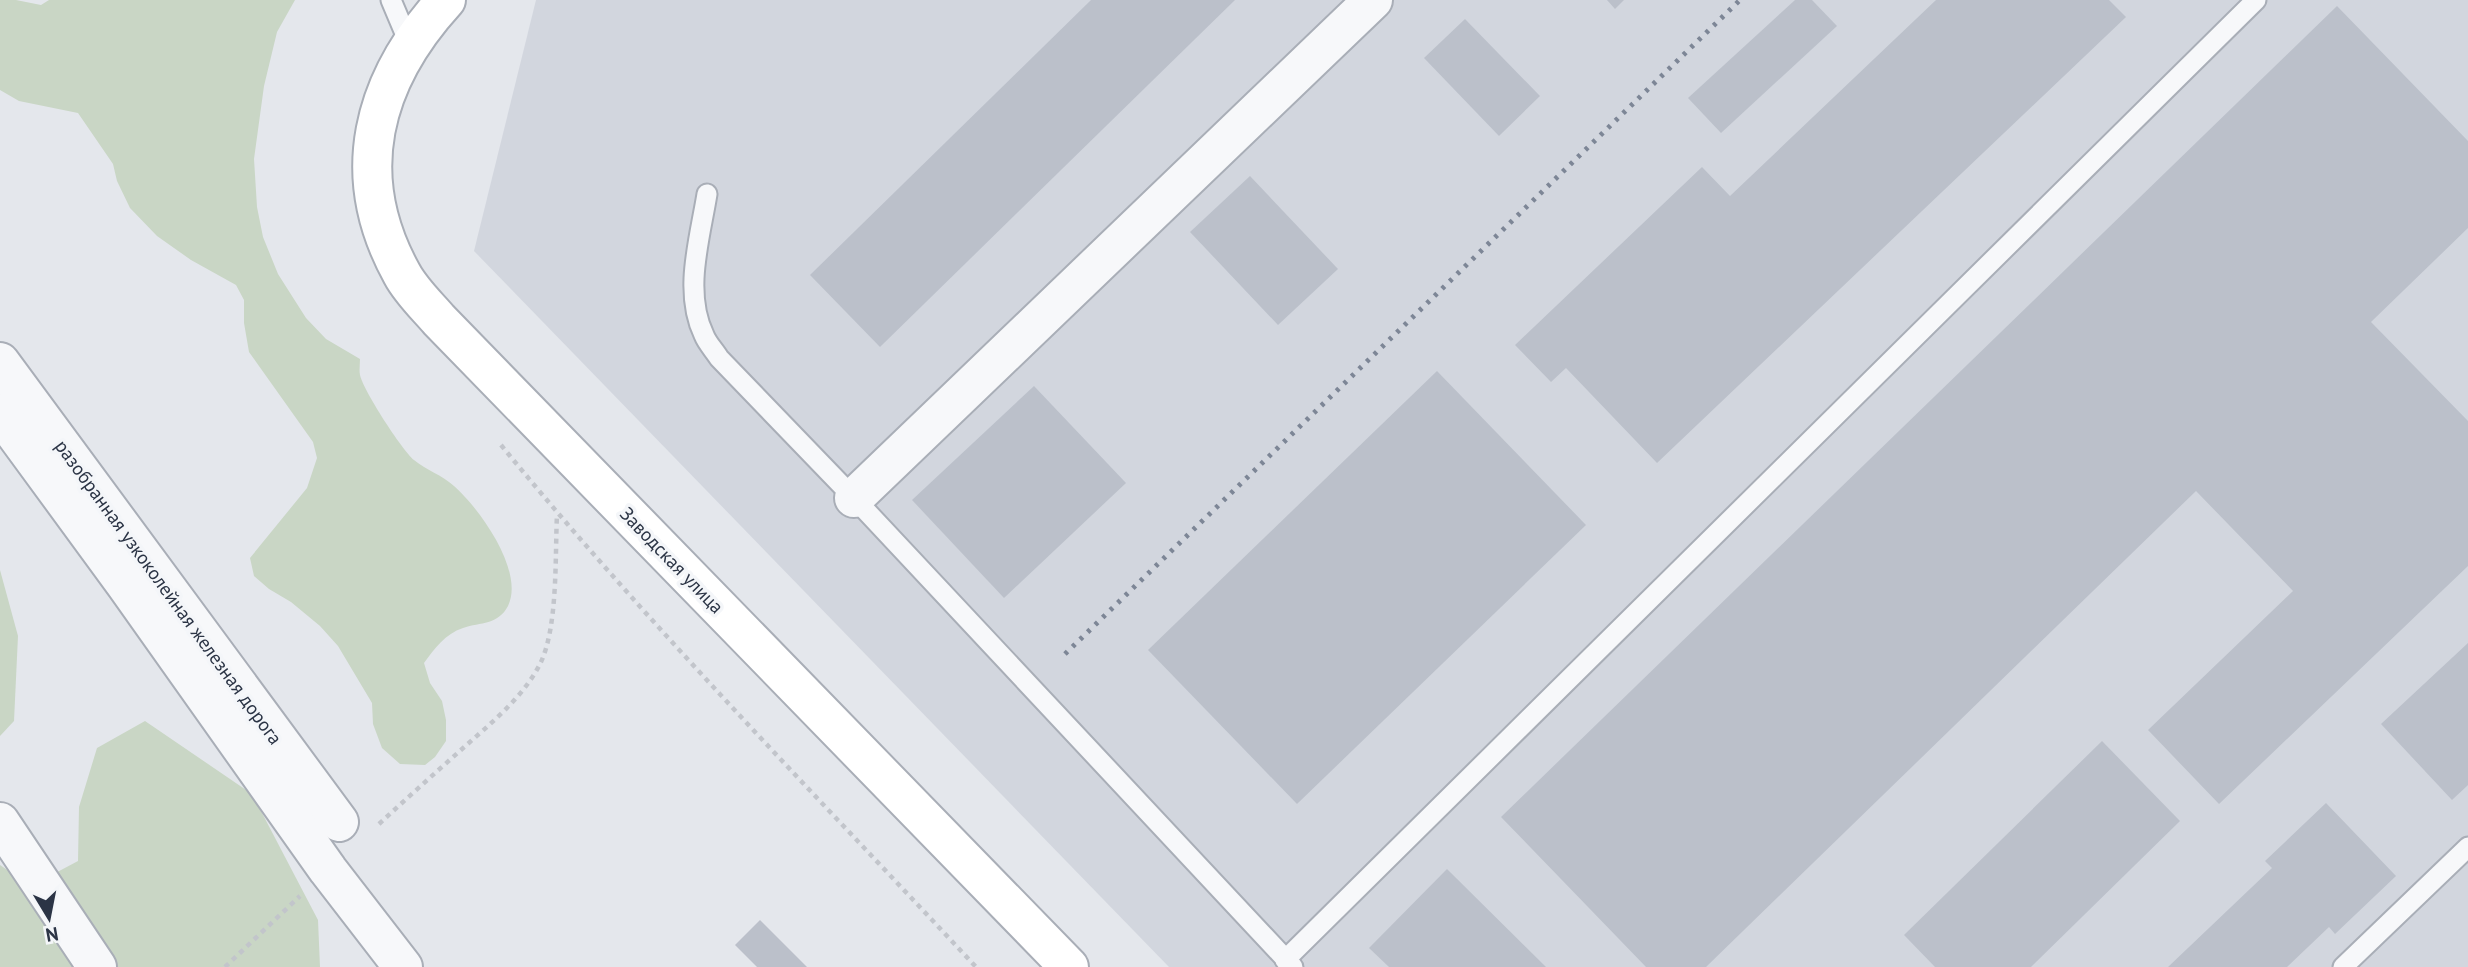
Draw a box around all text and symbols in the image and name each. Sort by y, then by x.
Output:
street label: разобранная узкоколейная железная дорога [50,435,288,749]
street label: Заводская улица [615,502,729,618]
north arrow [14,883,84,953]
text: N [44,922,60,948]

